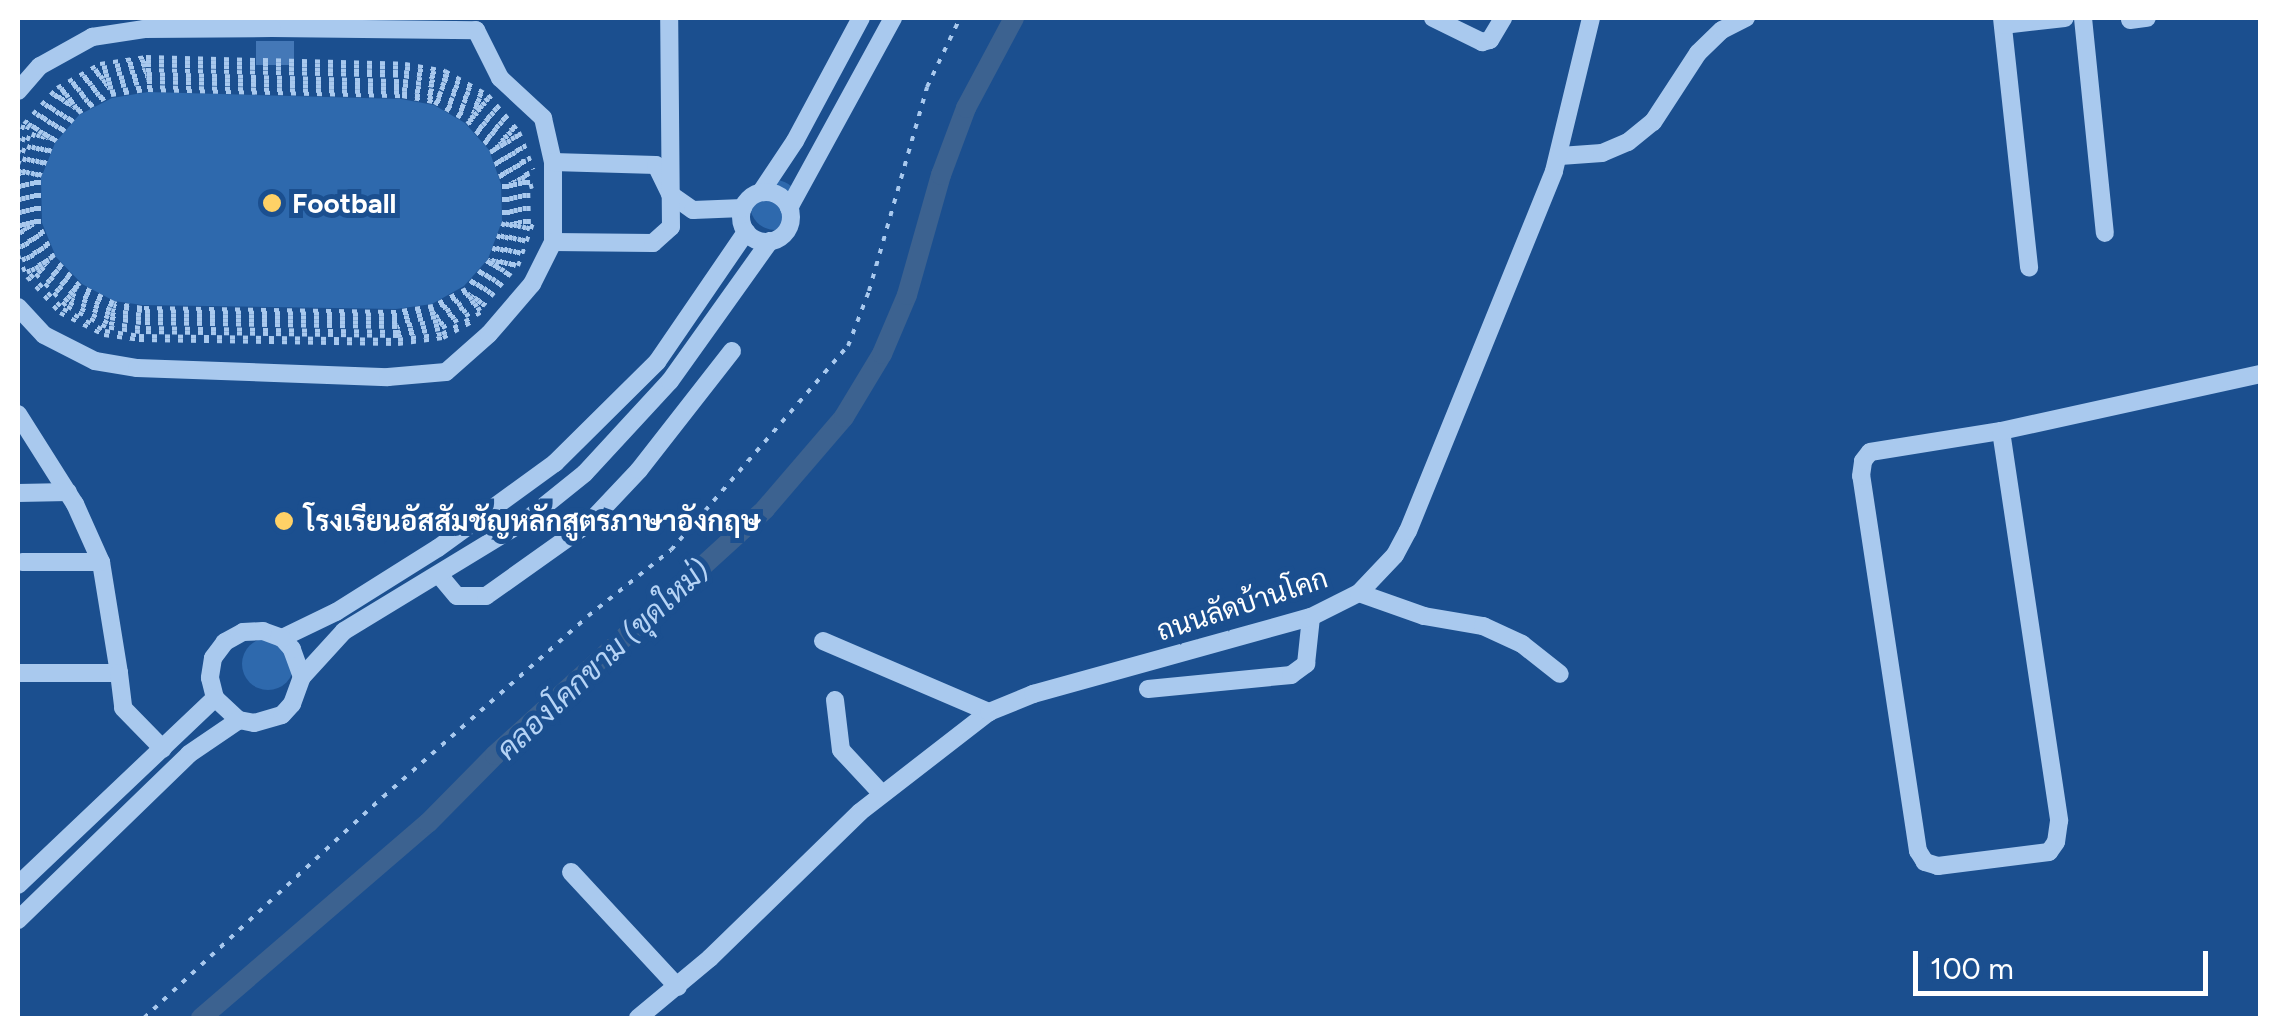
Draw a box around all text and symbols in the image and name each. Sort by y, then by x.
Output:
place label: Football [292,186,396,220]
marker: Football [261,192,283,214]
place label: โรงเรียนอัสสัมชัญหลักสูตรภาษาอังกฤษ [304,504,761,538]
marker: โรงเรียนอัสสัมชัญหลักสูตรภาษาอังกฤษ [273,510,295,532]
water label: คลองโคกขาม (ขุดใหม่) [489,552,717,768]
street label: ถนนลัดบ้านโคก [1152,561,1332,647]
scale bar [1918,931,2213,993]
text: 100 m [1930,950,2014,987]

